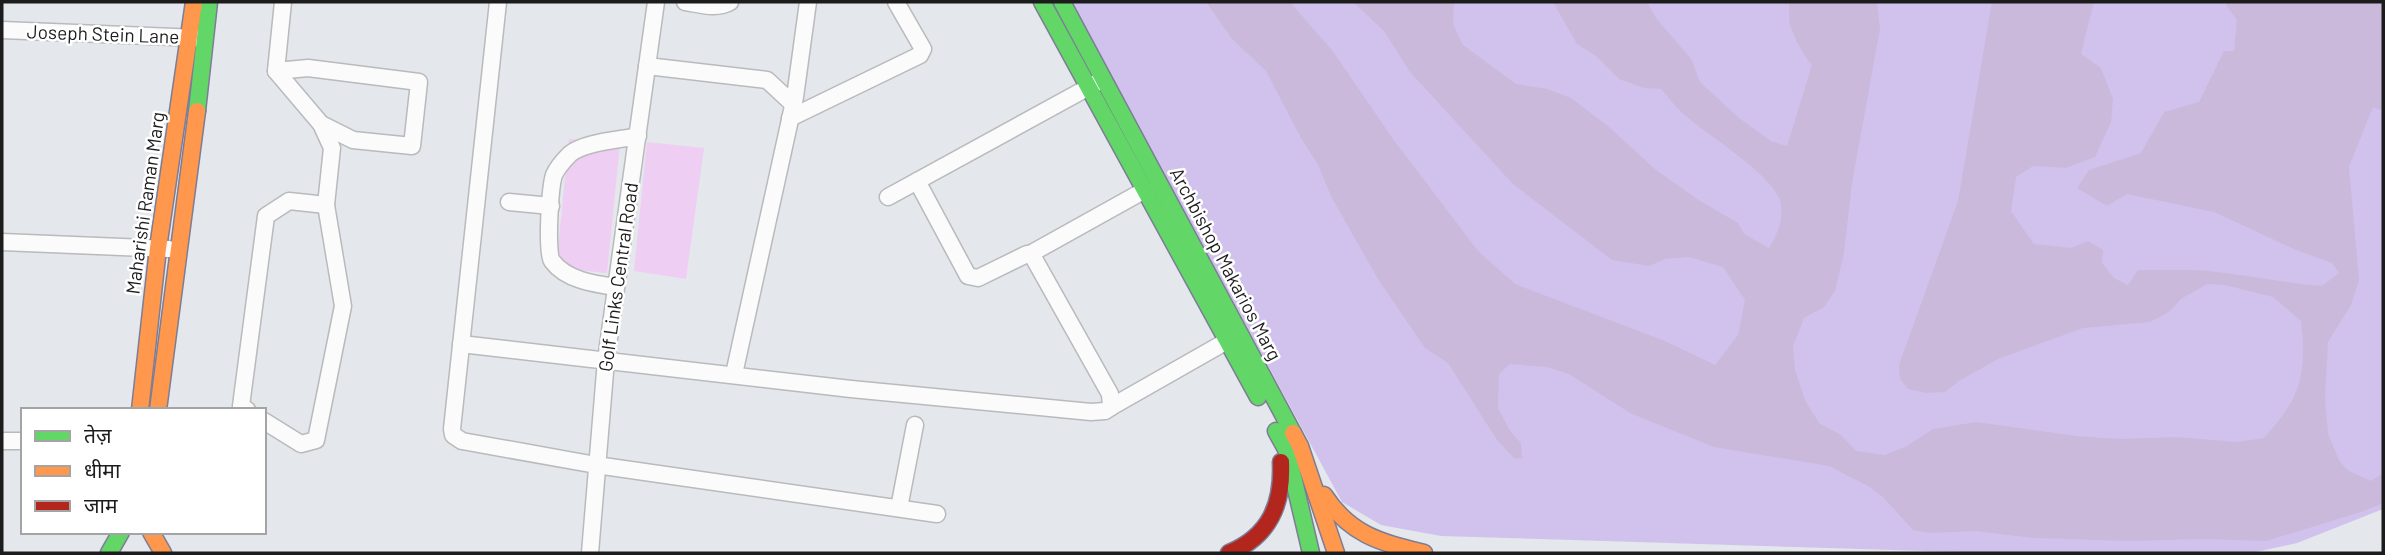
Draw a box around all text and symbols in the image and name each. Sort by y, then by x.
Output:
street label: Joseph Stein Lane [26,19,180,48]
street label: Maharishi Raman Marg [120,110,169,296]
street label: Archbishop Makarios Marg [1166,163,1287,364]
street label: Golf Links Central Road [593,181,642,373]
legend [21,408,266,534]
text: तेज़ [84,422,112,447]
text: धीमा [84,457,121,482]
text: जाम [84,492,118,517]

